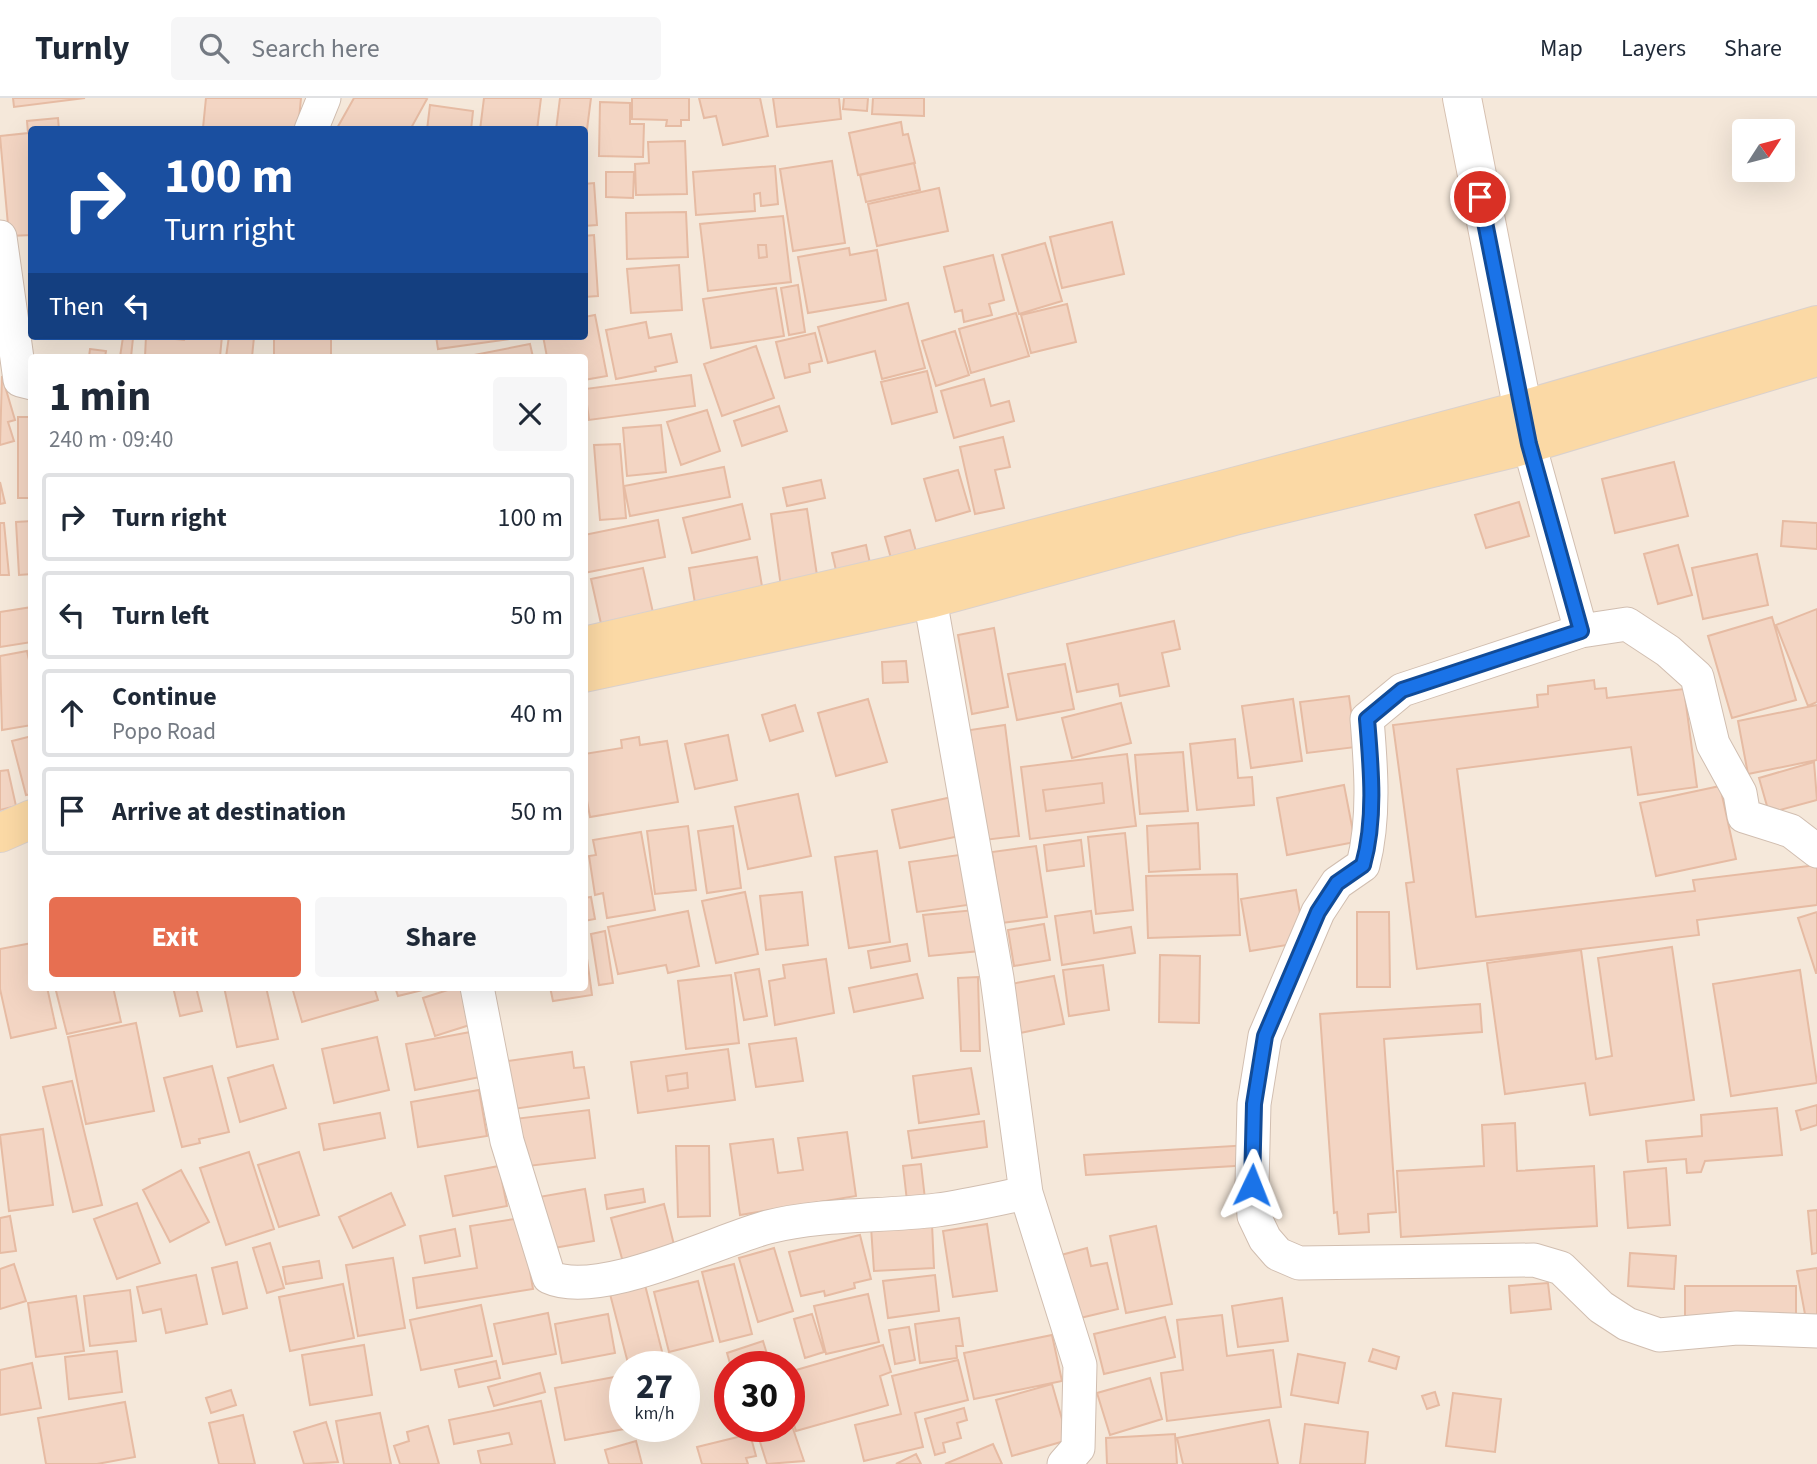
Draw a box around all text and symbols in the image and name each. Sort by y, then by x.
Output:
search box [171,17,661,80]
text: Turnly [35,25,129,72]
icon: search [195,29,233,67]
text: Search here [251,30,380,67]
text: Map [1540,31,1583,66]
text: Layers [1621,31,1686,66]
text: Share [1724,31,1782,66]
north arrow [1732,119,1796,182]
map controls [1732,119,1795,182]
text: 100 m [164,142,293,212]
icon: right [49,154,140,245]
pin [1450,167,1510,227]
icon: arrive [1461,178,1499,216]
text: Turn right [164,207,295,253]
icon: left [118,287,156,325]
text: Then [49,288,104,325]
text: 1 min [49,367,151,427]
button: close [493,377,567,451]
text: 240 m · 09:40 [49,423,173,456]
icon: right [53,498,91,536]
text: Turn right [112,499,227,536]
text: 100 m [497,499,563,536]
icon: left [53,596,91,634]
text: Turn left [112,597,209,634]
text: 50 m [510,597,563,634]
text: Continue [112,678,217,715]
icon: ahead [53,694,91,732]
text: 40 m [510,695,563,732]
text: Popo Road [112,715,216,748]
icon: arrive [53,792,91,830]
text: Arrive at destination [112,793,346,830]
text: 50 m [510,793,563,830]
button: Exit [49,897,301,977]
button: Share [315,897,567,977]
position arrow [1215,1148,1289,1222]
speed limit sign: 30 [714,1351,805,1442]
text: 27 [636,1362,673,1412]
text: km/h [635,1401,674,1426]

